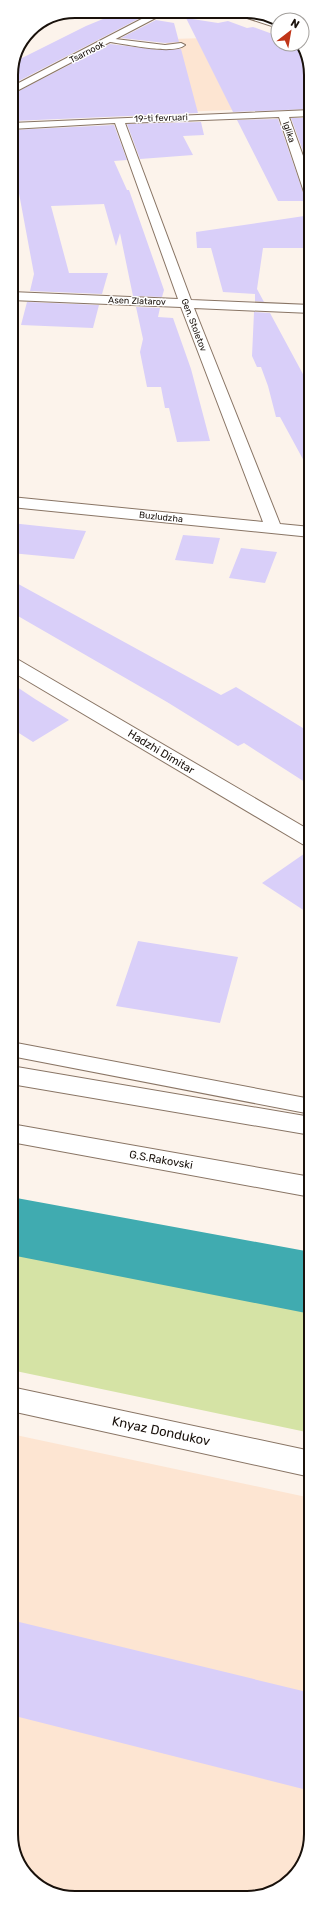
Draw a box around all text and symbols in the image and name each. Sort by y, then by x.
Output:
north arrow [270,12,310,52]
text: N [288,16,302,32]
street label: Tsarnook [68,39,106,65]
street label: 19-ti fevruari [134,112,188,124]
street label: Iglika [281,120,297,144]
street label: Asen Zlatarov [108,295,166,307]
street label: Gen. Stoletov [179,297,209,353]
street label: Buzludzha [139,510,183,524]
street label: Hadzhi Dimitar [125,727,197,777]
street label: G.S.Rakovski [128,1148,194,1172]
street label: Knyaz Dondukov [111,1413,211,1449]

